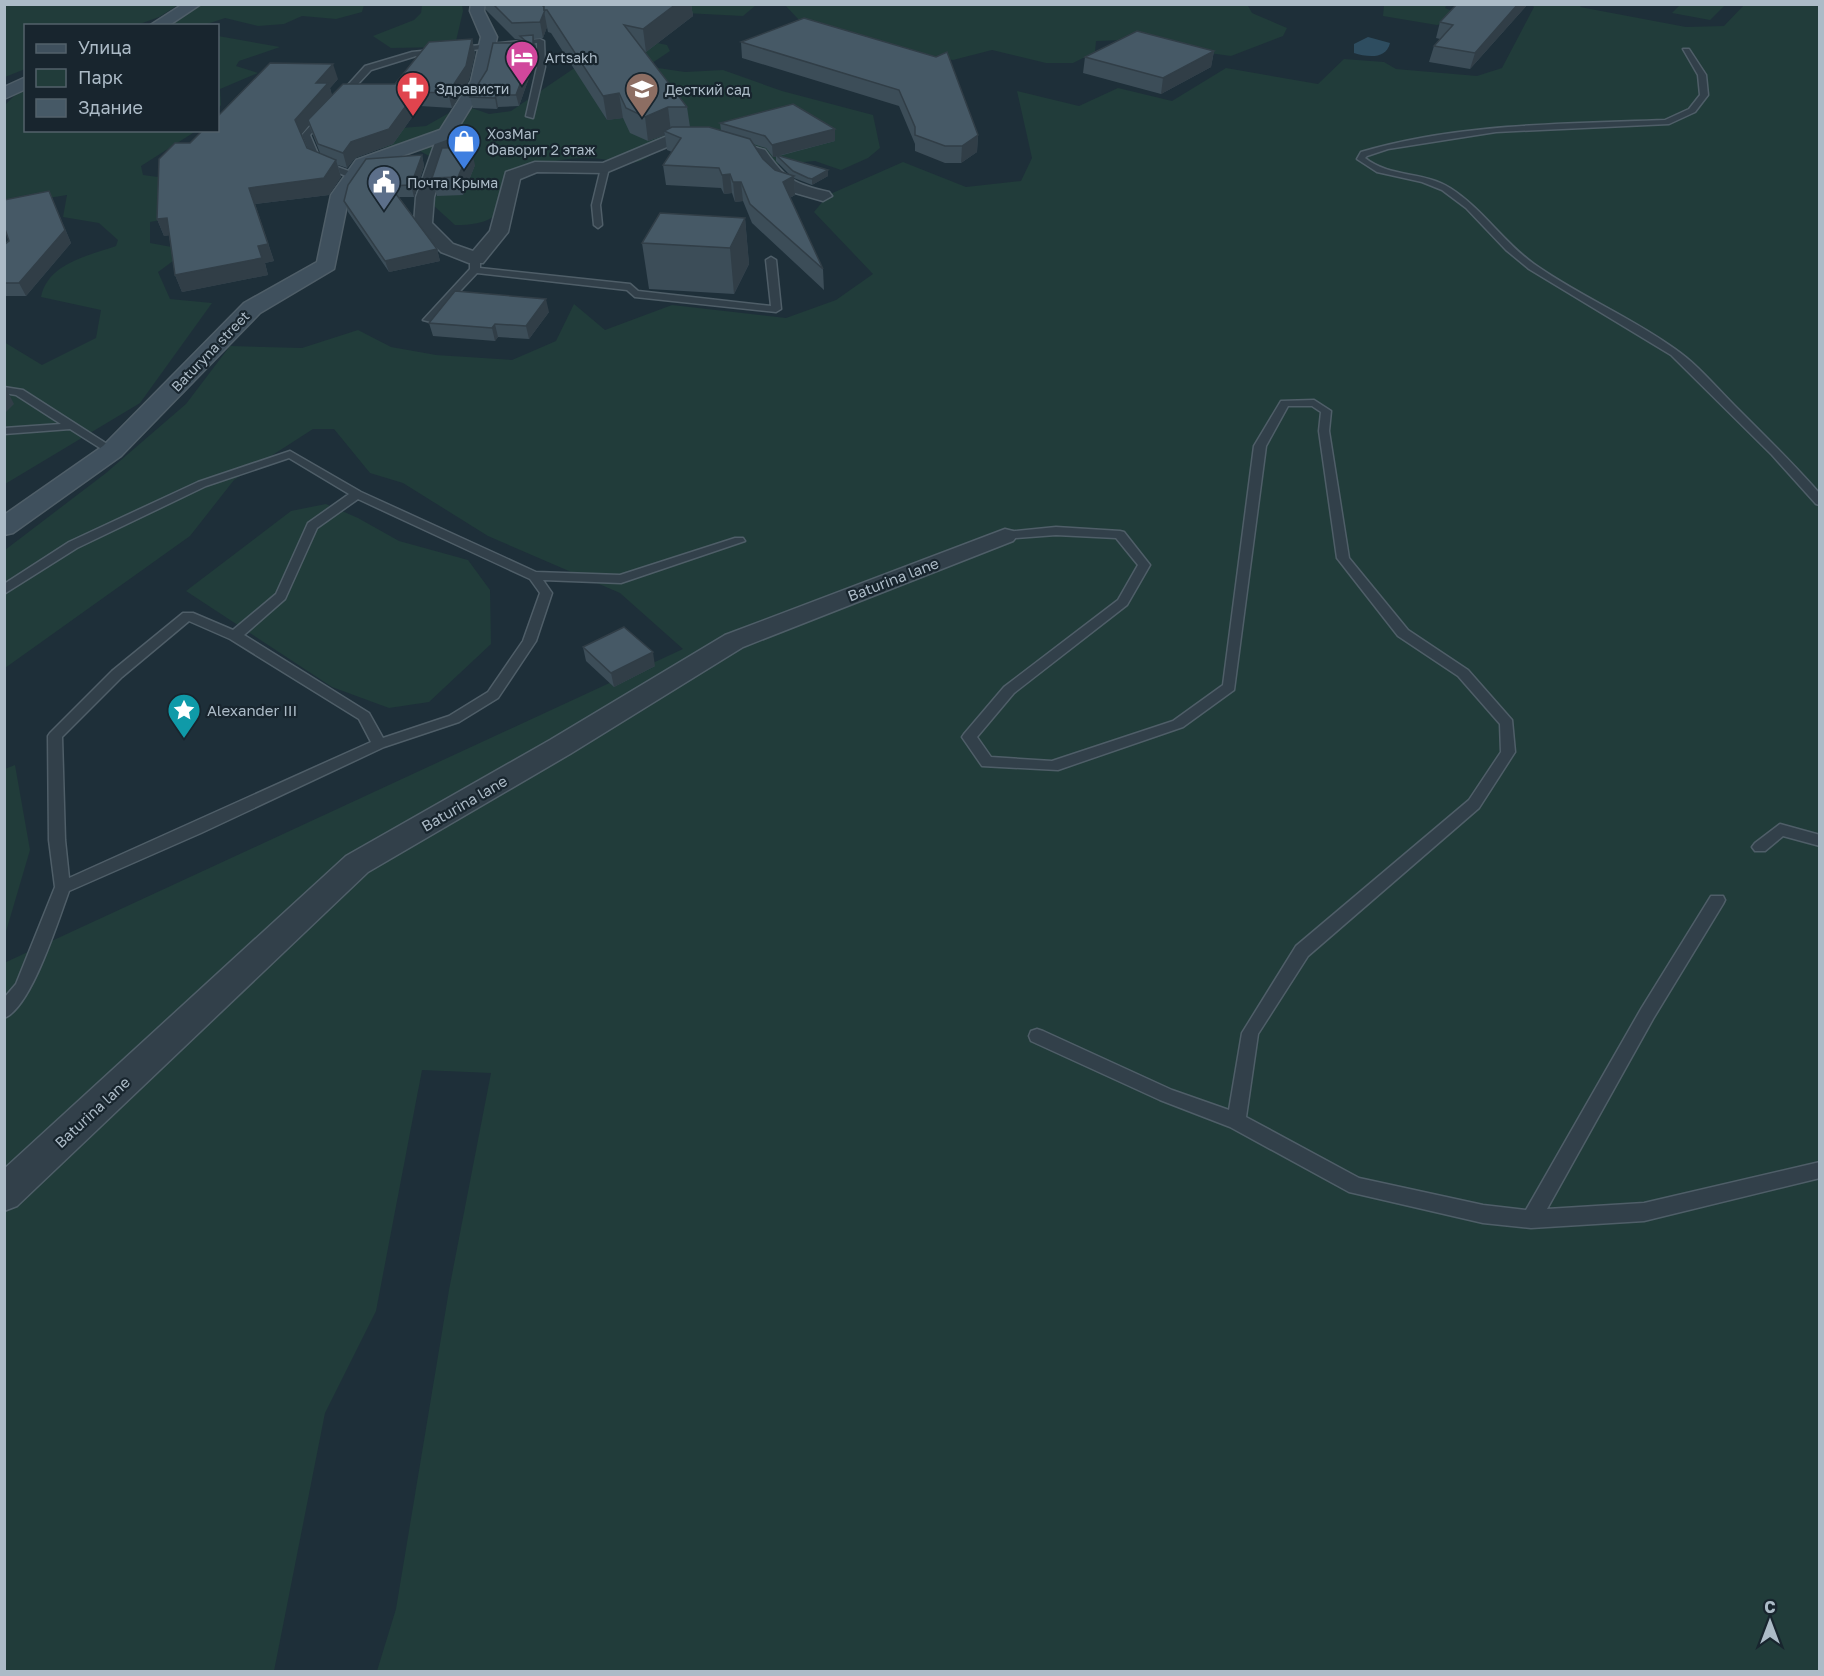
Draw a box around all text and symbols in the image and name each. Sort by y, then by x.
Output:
legend [24,24,219,132]
text: Улица [78,36,132,58]
hotel icon: Artsakh [504,39,540,86]
place label: Artsakh [545,49,598,66]
text: Парк [78,66,123,88]
pharmacy icon: Здрависти [395,70,431,117]
school or university icon: Десткий сад [624,71,660,118]
place label: Здрависти [436,80,509,97]
place label: Десткий сад [665,81,751,98]
text: Здание [78,96,143,118]
shop icon: ХозМаг Фаворит 2 этаж [446,123,482,170]
place label: ХозМаг Фаворит 2 этаж [487,125,596,158]
public building icon: Почта Крыма [366,164,402,211]
place label: Почта Крыма [407,174,498,191]
street label: Baturyna street [167,307,253,395]
street label: Baturina lane [845,553,941,605]
place icon: Alexander III [166,692,202,739]
place label: Alexander III [207,701,297,719]
street label: Baturina lane [418,771,510,835]
street label: Baturina lane [51,1072,133,1151]
north arrow [1740,1592,1800,1652]
text: С [1764,1597,1776,1617]

